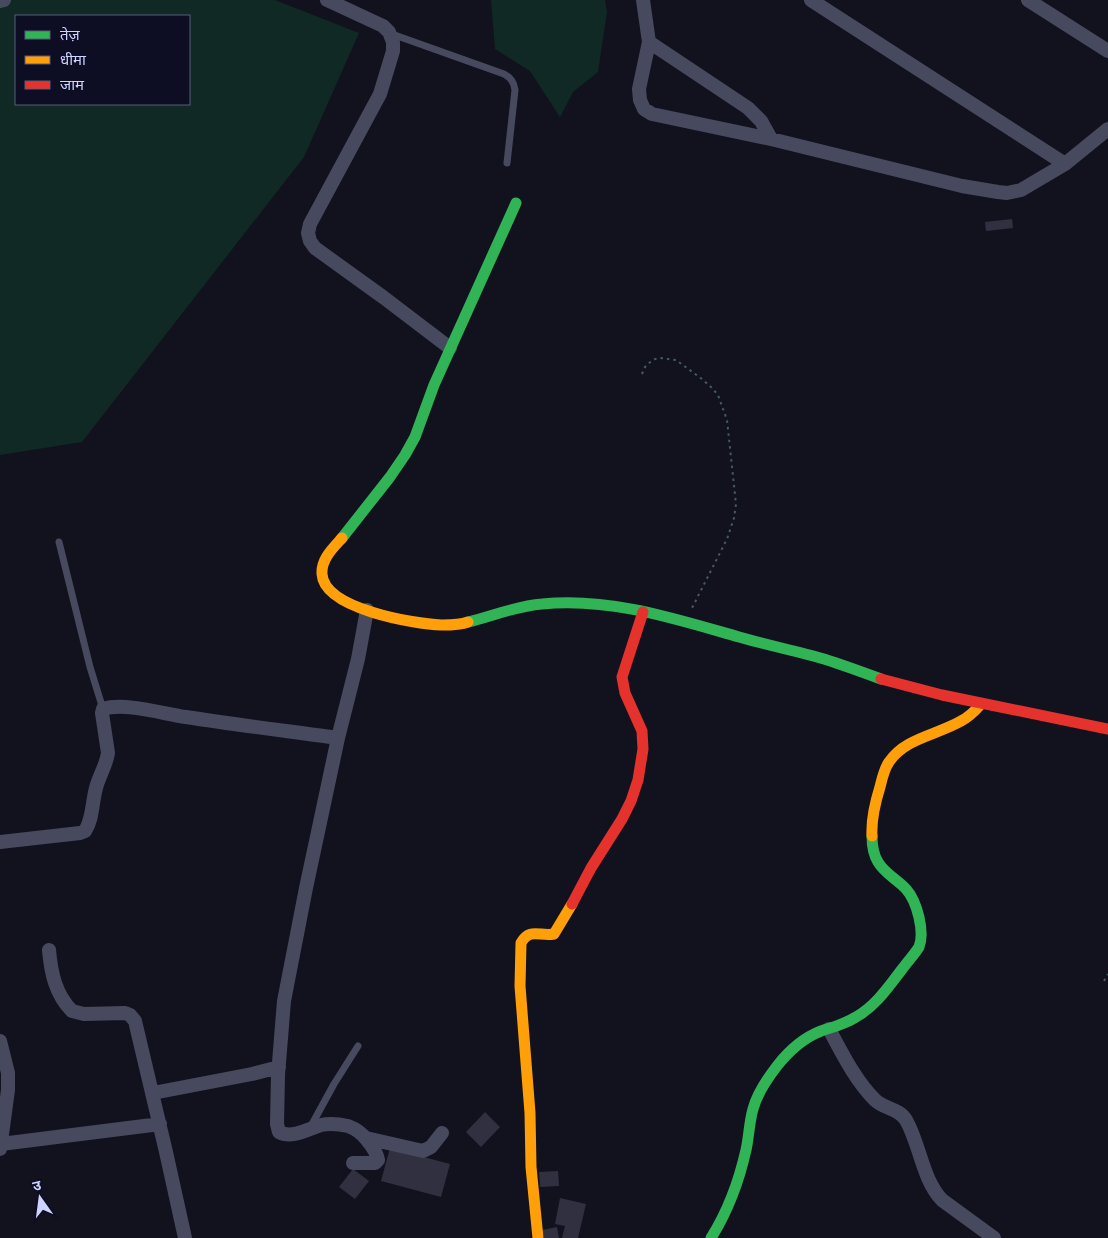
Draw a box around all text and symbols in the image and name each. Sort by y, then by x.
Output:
legend [15,15,190,105]
text: तेज़ [60,25,81,44]
text: धीमा [60,50,87,69]
text: जाम [60,75,85,94]
north arrow [15,1173,65,1223]
text: उ [31,1175,44,1194]

